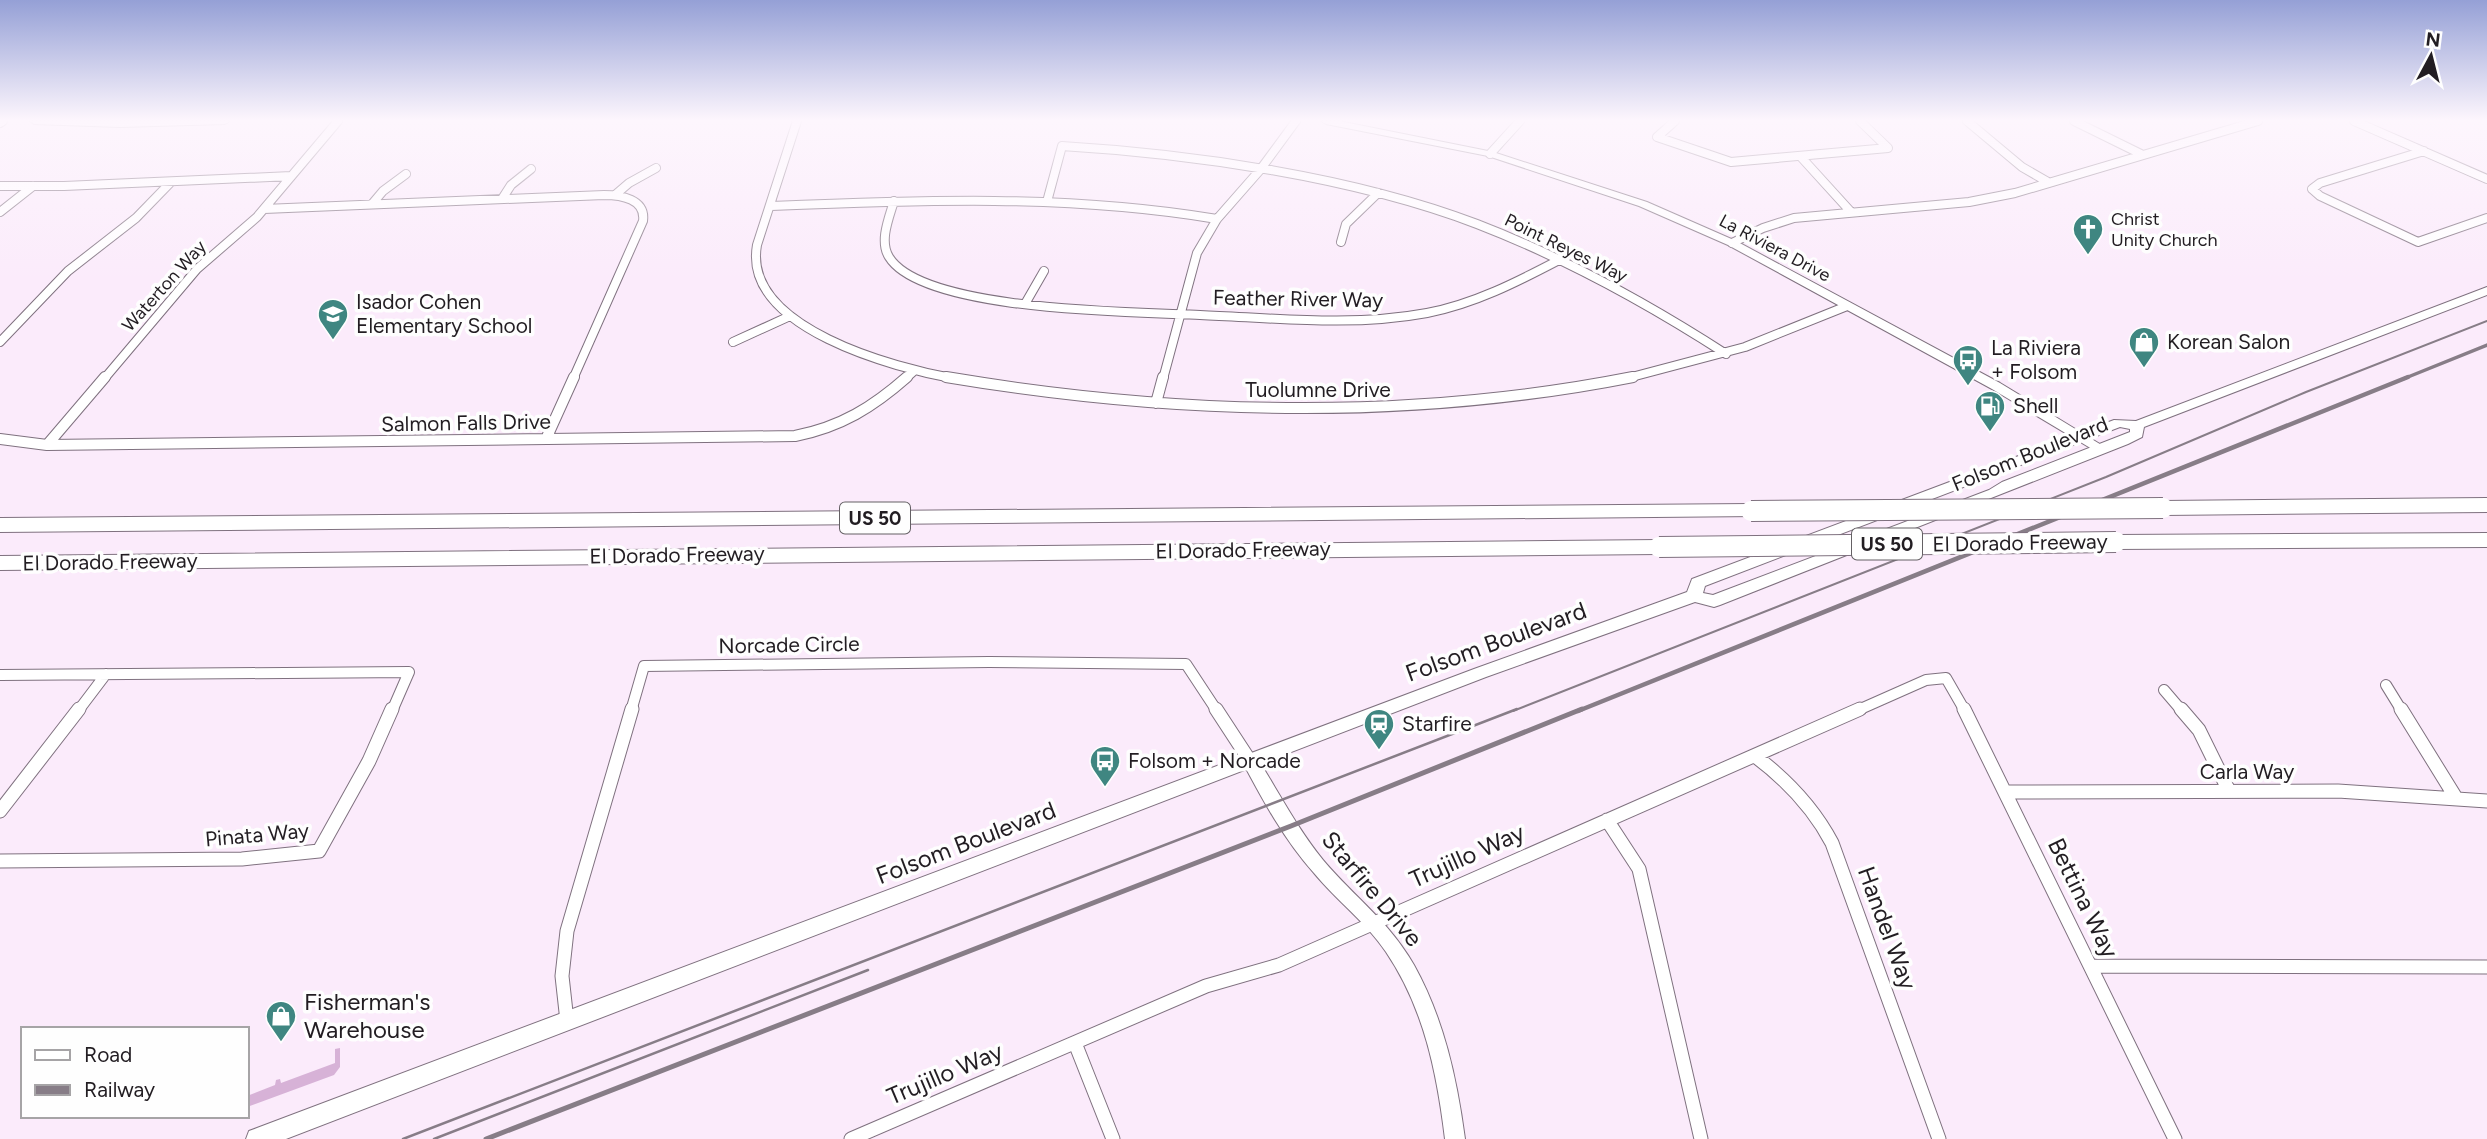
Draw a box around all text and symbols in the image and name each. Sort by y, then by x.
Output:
north arrow [2396,21,2466,91]
text: N [2424,27,2442,52]
place label: Christ Unity Church [2111,208,2218,251]
street label: Point Reyes Way [1501,209,1632,287]
street label: La Riviera Drive [1715,209,1835,287]
church icon: Christ Unity Church [2071,212,2105,256]
street label: Waterton Way [117,235,211,336]
street label: Feather River Way [1213,285,1383,312]
place label: Isador Cohen Elementary School [356,289,532,338]
school or university icon: Isador Cohen Elementary School [316,297,350,341]
shop icon: Korean Salon [2127,325,2161,369]
place label: Korean Salon [2167,329,2290,354]
place label: La Riviera + Folsom [1991,335,2081,384]
bus stop icon: La Riviera + Folsom [1951,343,1985,387]
street label: Tuolumne Drive [1245,377,1391,402]
fuel station icon: Shell [1973,389,2007,433]
place label: Shell [2013,393,2058,418]
street label: Salmon Falls Drive [381,409,551,436]
street label: Folsom Boulevard [1948,411,2112,496]
road number: US 50 [840,503,910,534]
road number: US 50 [1852,528,1922,559]
street label: El Dorado Freeway [1932,528,2108,557]
street label: El Dorado Freeway [1155,535,1331,564]
street label: El Dorado Freeway [589,540,765,569]
street label: El Dorado Freeway [22,547,198,576]
street label: Folsom Boulevard [1401,595,1590,688]
street label: Norcade Circle [718,631,860,658]
station icon: Starfire [1362,707,1396,751]
place label: Starfire [1402,711,1472,736]
bus stop icon: Folsom + Norcade [1088,744,1122,788]
place label: Folsom + Norcade [1128,748,1301,773]
street label: Carla Way [2200,759,2294,784]
street label: Folsom Boulevard [872,795,1060,890]
street label: Trujillo Way [1405,817,1529,894]
street label: Pinata Way [204,818,310,851]
street label: Starfire Drive [1316,825,1429,952]
street label: Bettina Way [2042,833,2125,963]
street label: Handel Way [1852,862,1923,994]
place label: Fisherman's Warehouse [304,987,430,1044]
shop icon: Fisherman's Warehouse [264,999,298,1043]
legend [21,1027,248,1118]
street label: Trujillo Way [883,1036,1007,1111]
text: Road [84,1042,132,1067]
text: Railway [84,1077,155,1102]

